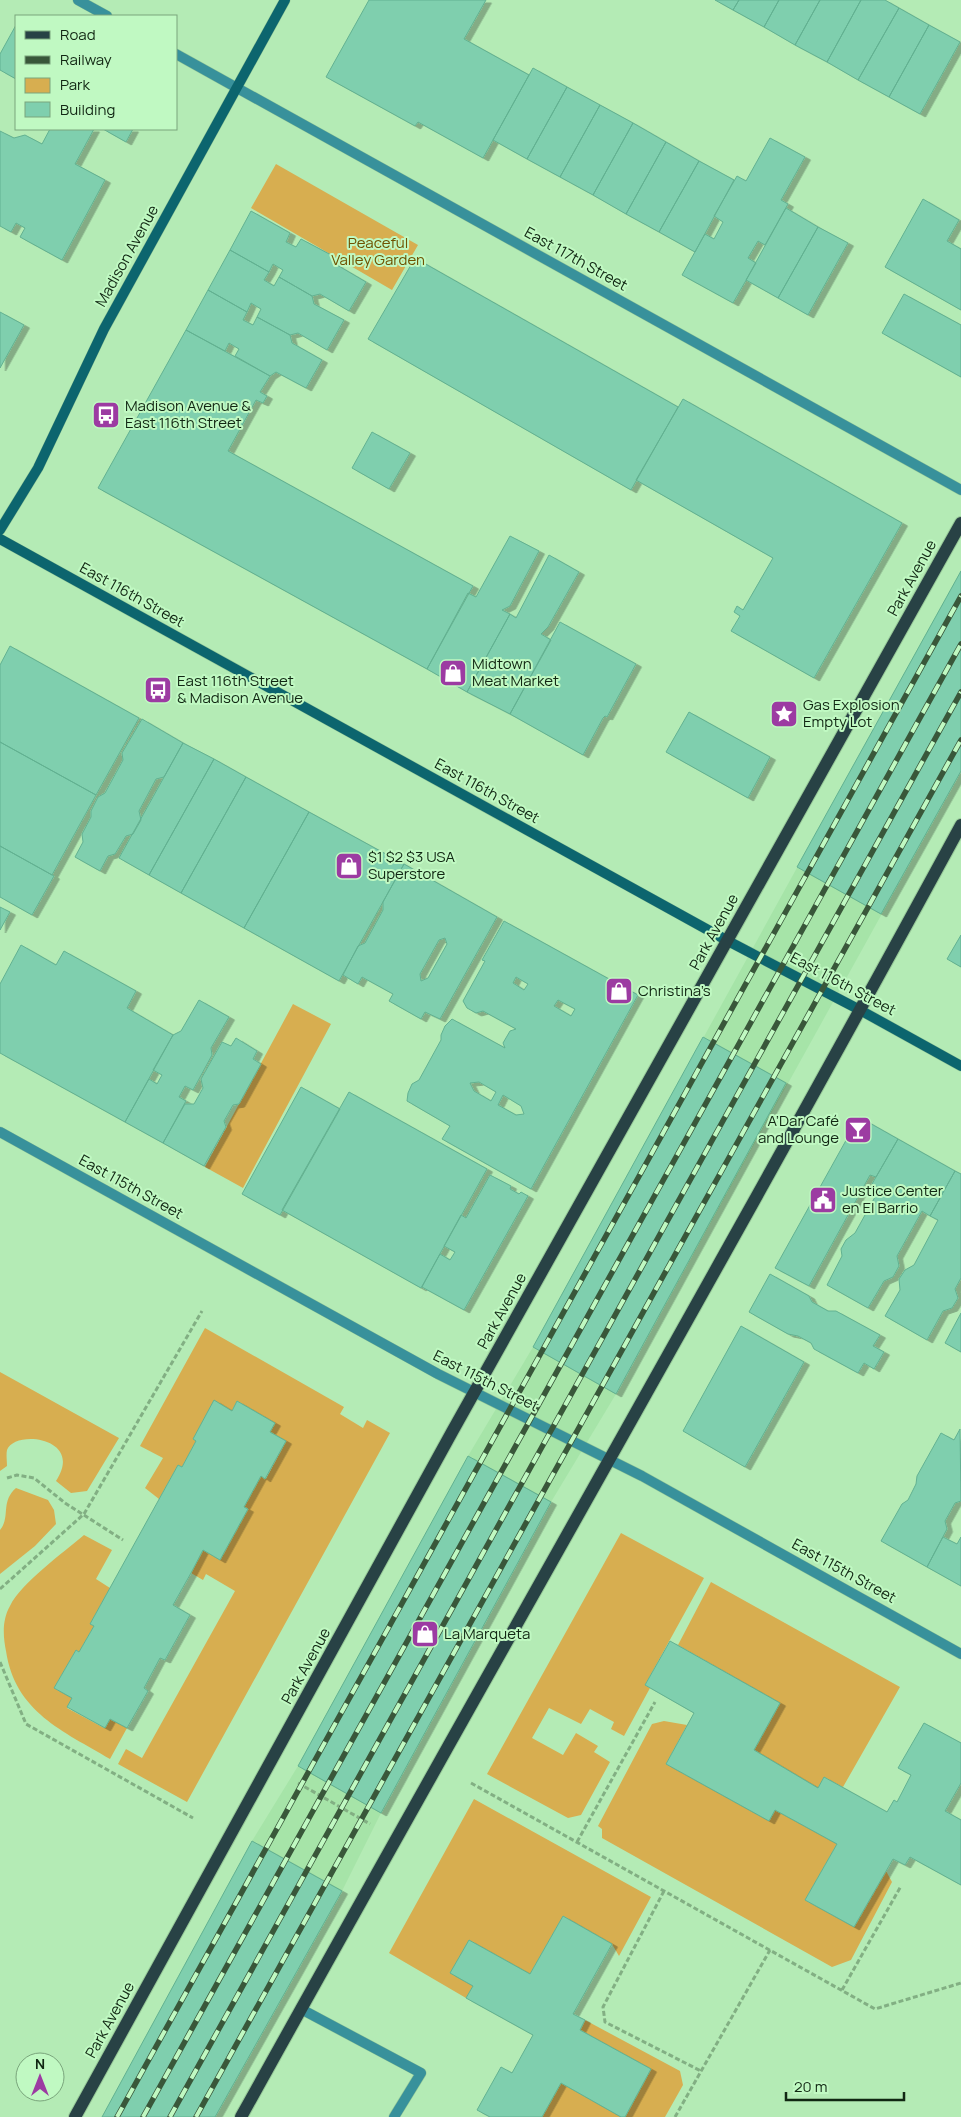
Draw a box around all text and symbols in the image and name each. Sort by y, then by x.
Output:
legend [15,15,178,130]
text: Road [60,24,96,45]
text: Railway [60,49,112,70]
text: Park [60,74,90,95]
text: Building [60,99,115,120]
street label: Madison Avenue [90,201,163,310]
street label: East 117th Street [521,222,632,296]
park label: Peaceful Valley Garden [331,232,425,270]
place label: Madison Avenue & East 116th Street [125,395,251,433]
bus stop icon: Madison Avenue & East 116th Street [91,400,121,430]
street label: Park Avenue [882,536,941,620]
street label: East 116th Street [76,557,188,632]
place label: Midtown Meat Market [472,653,559,691]
shop icon: Midtown Meat Market [438,658,468,688]
place label: East 116th Street & Madison Avenue [177,670,303,708]
bus stop icon: East 116th Street & Madison Avenue [143,675,173,705]
place label: Gas Explosion Empty Lot [803,694,900,732]
place icon: Gas Explosion Empty Lot [769,699,799,729]
street label: East 116th Street [431,753,543,828]
place label: $1 $2 $3 USA Superstore [368,846,456,884]
shop icon: $1 $2 $3 USA Superstore [334,851,364,881]
street label: Park Avenue [684,890,743,974]
street label: East 116th Street [787,947,900,1020]
shop icon: Christina’s [604,976,634,1006]
place label: Christina’s [638,980,711,1001]
place label: A’Dar Café and Lounge [758,1110,839,1148]
bar icon: A’Dar Café and Lounge [843,1115,873,1145]
street label: East 115th Street [75,1149,187,1224]
place label: Justice Center en El Barrio [842,1180,944,1218]
public building icon: Justice Center en El Barrio [808,1185,838,1215]
street label: Park Avenue [472,1269,531,1353]
street label: East 115th Street [430,1345,543,1416]
street label: East 115th Street [788,1533,900,1608]
shop icon: La Marqueta [410,1619,440,1649]
place label: La Marqueta [444,1623,530,1644]
street label: Park Avenue [276,1624,335,1708]
street label: Park Avenue [80,1978,139,2062]
north arrow [15,2052,65,2102]
text: N [35,2054,45,2073]
scale bar [786,2070,904,2102]
text: 20 m [794,2076,827,2097]

